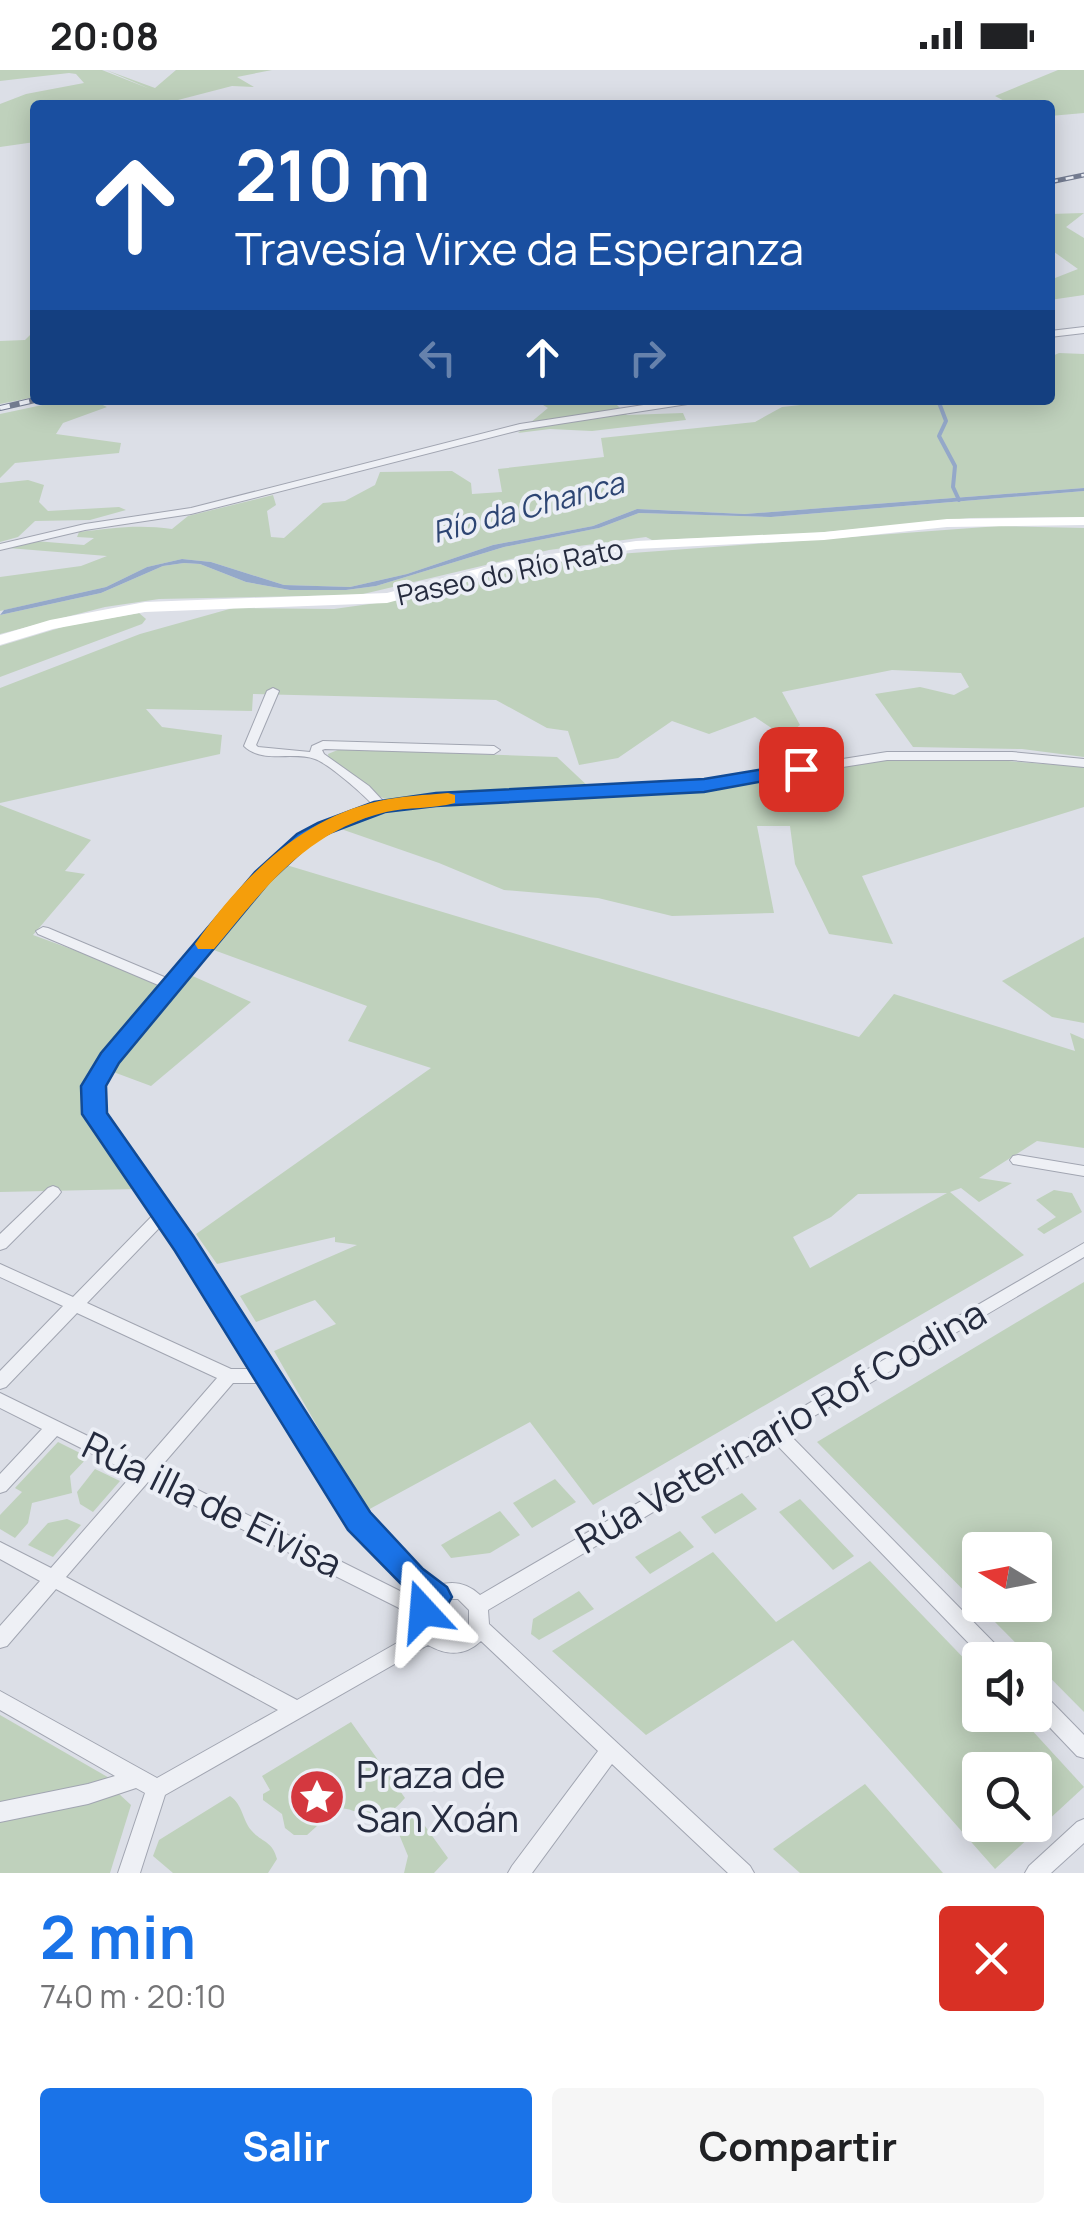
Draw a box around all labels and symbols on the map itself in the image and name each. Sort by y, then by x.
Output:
water label: Río da Chanca [427,461,629,552]
street label: Paseo do Río Rato [393,528,627,614]
pin [759,727,844,812]
street label: Rúa Veterinario Rof Codina [565,1286,995,1564]
street label: Rúa illa de Eivisa [74,1418,351,1589]
north arrow [962,1532,1052,1622]
position arrow [371,1559,475,1663]
place label: Praza de San Xoán [356,1747,519,1843]
place icon: Praza de San Xoán [287,1767,347,1827]

